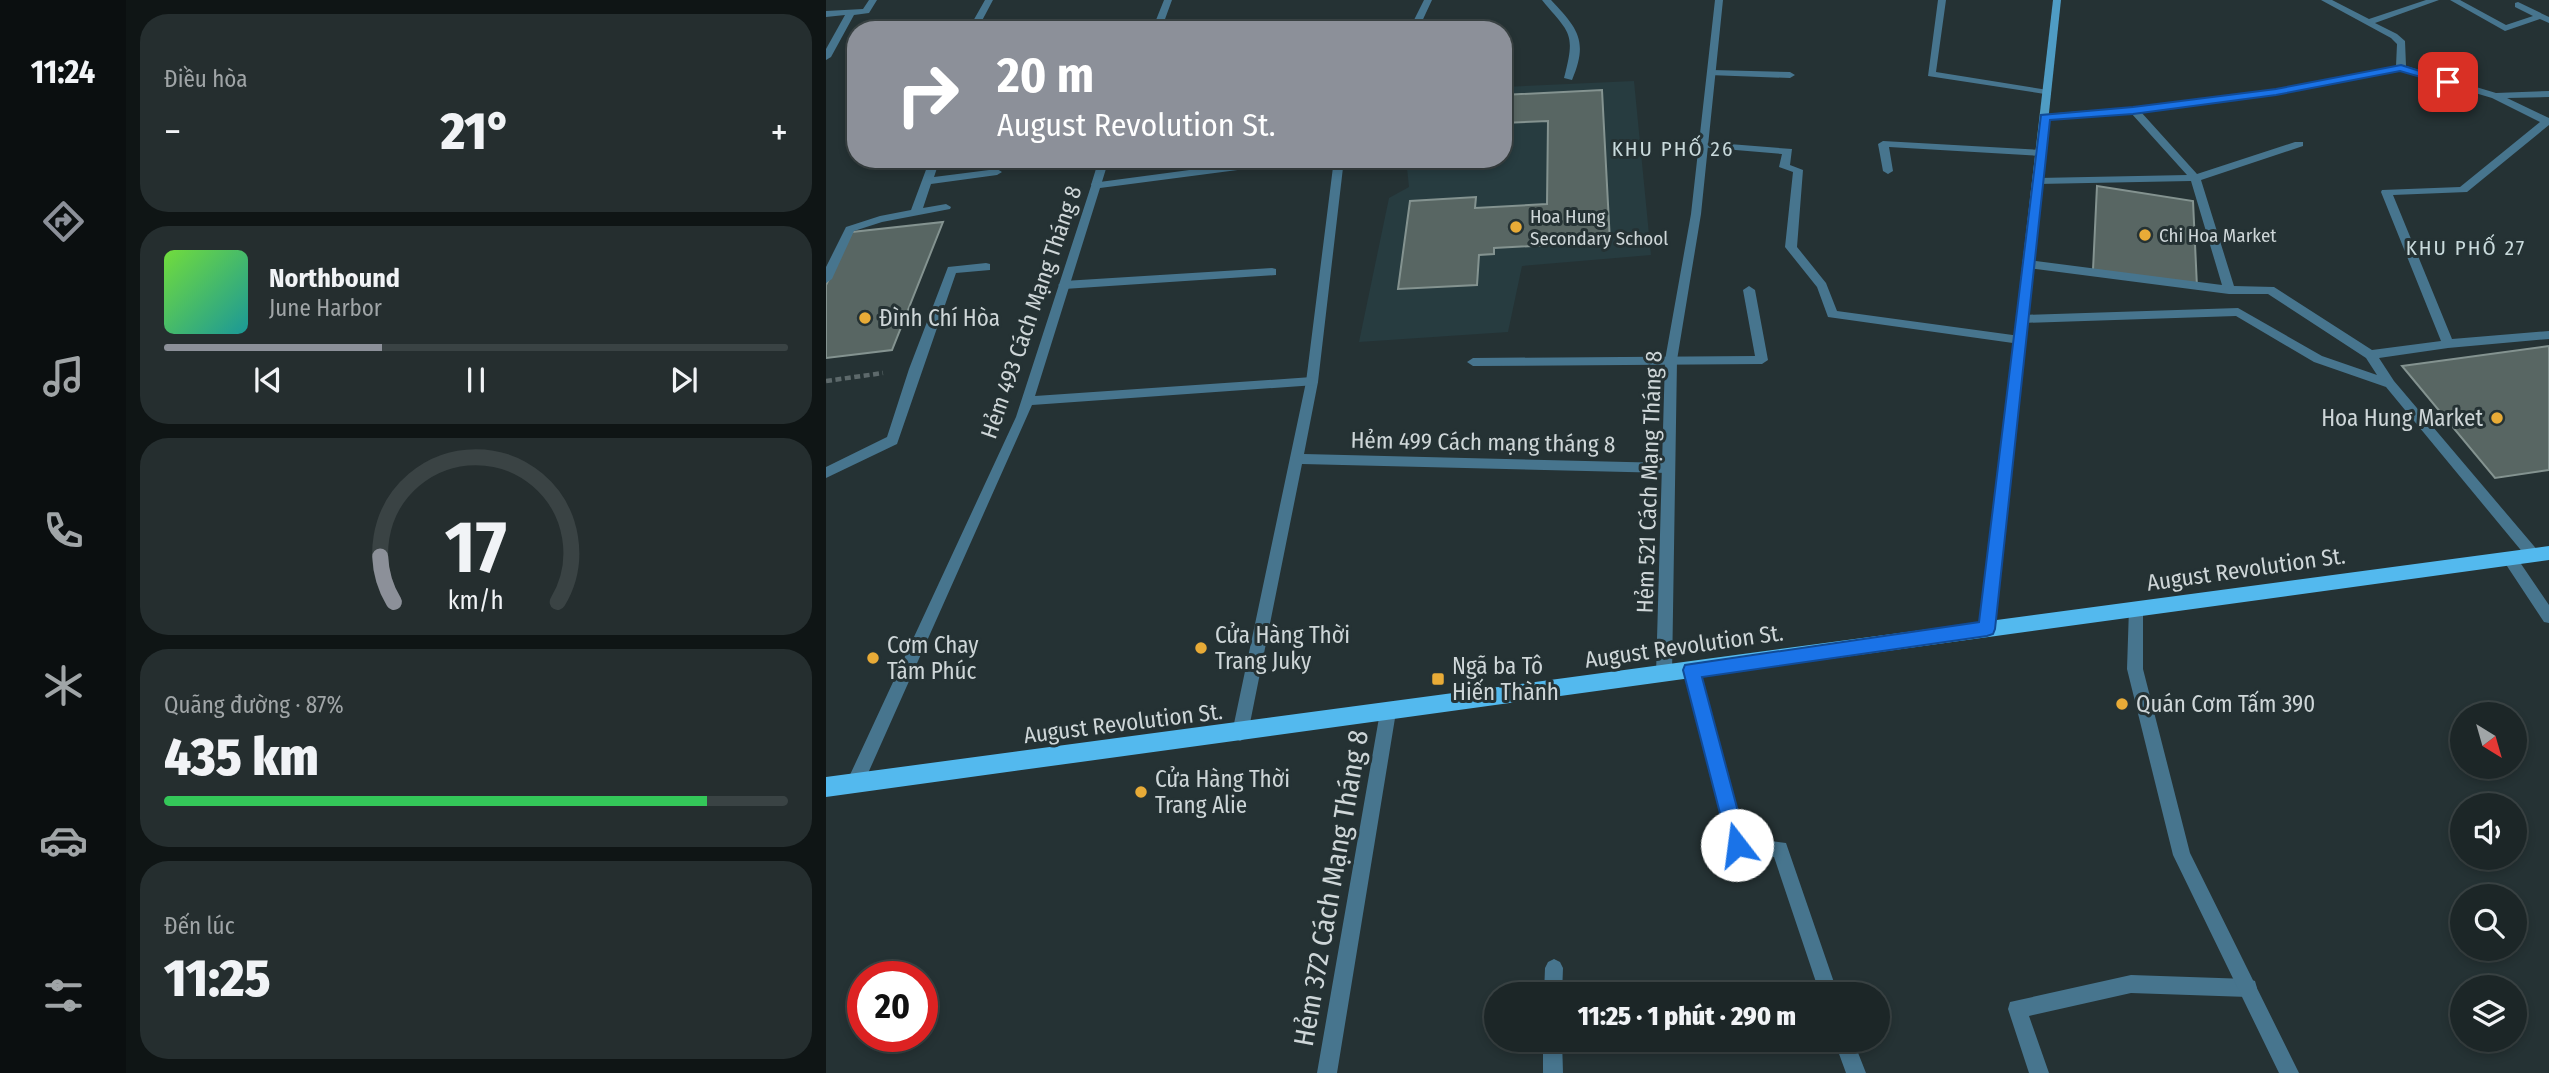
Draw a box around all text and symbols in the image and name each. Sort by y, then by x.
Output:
text: 20 m [997,46,1094,105]
icon: right [882,49,973,140]
pin [2418,52,2478,112]
text: 11:24 [31,53,95,91]
icon: arrive [2429,63,2467,101]
text: Điều hòa [164,65,248,93]
text: 21° [441,100,511,163]
text: August Revolution St. [997,106,1275,144]
text: − [164,109,181,155]
text: + [771,109,788,155]
district label: KHU PHỐ 26 [1612,135,1734,162]
street label: Hẻm 493 Cách Mạng Tháng 8 [975,182,1087,442]
icon: directions [39,197,88,246]
place label: Hoa Hung Secondary School [1530,205,1668,250]
marker: Hoa Hung Secondary School [1508,219,1524,235]
place label: Chi Hoa Market [2159,224,2277,247]
marker: Chi Hoa Market [2137,227,2153,243]
district label: KHU PHỐ 27 [2406,234,2526,261]
text: Northbound [269,263,400,294]
text: June Harbor [269,294,382,322]
place label: Đình Chí Hòa [879,304,1000,332]
marker: Đình Chí Hòa [857,310,873,326]
street label: Hẻm 521 Cách Mạng Tháng 8 [1630,350,1668,614]
icon: music [39,352,88,401]
icon: previous [249,361,287,399]
icon: pause [457,361,495,399]
icon: next [665,361,703,399]
place label: Hoa Hung Market [2321,404,2483,432]
marker: Hoa Hung Market [2489,410,2505,426]
street label: Hẻm 499 Cách mạng tháng 8 [1350,426,1616,458]
text: 17 [445,505,507,592]
icon: phone [39,506,88,555]
street label: August Revolution St. [2145,541,2347,597]
text: km/h [448,586,504,616]
street label: August Revolution St. [1583,618,1785,674]
place label: Cửa Hàng Thời Trang Juky [1215,621,1350,675]
place label: Cơm Chay Tâm Phúc [887,631,979,685]
marker: Cửa Hàng Thời Trang Juky [1193,640,1209,656]
marker: Cơm Chay Tâm Phúc [865,650,881,666]
place label: Ngã ba Tô Hiến Thành [1452,652,1559,706]
icon: climate [39,661,88,710]
marker: Ngã ba Tô Hiến Thành [1430,671,1446,687]
place label: Quán Cơm Tấm 390 [2136,690,2315,718]
text: Quãng đường · 87% [164,691,344,719]
marker: Quán Cơm Tấm 390 [2114,696,2130,712]
street label: August Revolution St. [1022,697,1224,749]
north arrow [2450,702,2527,779]
map controls [2450,702,2527,1052]
text: 435 km [164,726,319,789]
street label: Hẻm 372 Cách Mạng Tháng 8 [1287,727,1375,1049]
place label: Cửa Hàng Thời Trang Alie [1155,765,1290,819]
marker: Cửa Hàng Thời Trang Alie [1133,784,1149,800]
button: sound [2450,793,2527,870]
position arrow [1700,808,1774,882]
icon: car [39,816,88,865]
button: search [2450,884,2527,961]
text: Đến lúc [164,912,234,940]
text: 11:25 [164,947,271,1010]
speed limit sign: 20 [847,961,938,1052]
icon: filters [39,971,88,1020]
button: layers [2450,975,2527,1052]
text: 11:25 · 1 phút · 290 m [1578,1001,1796,1032]

